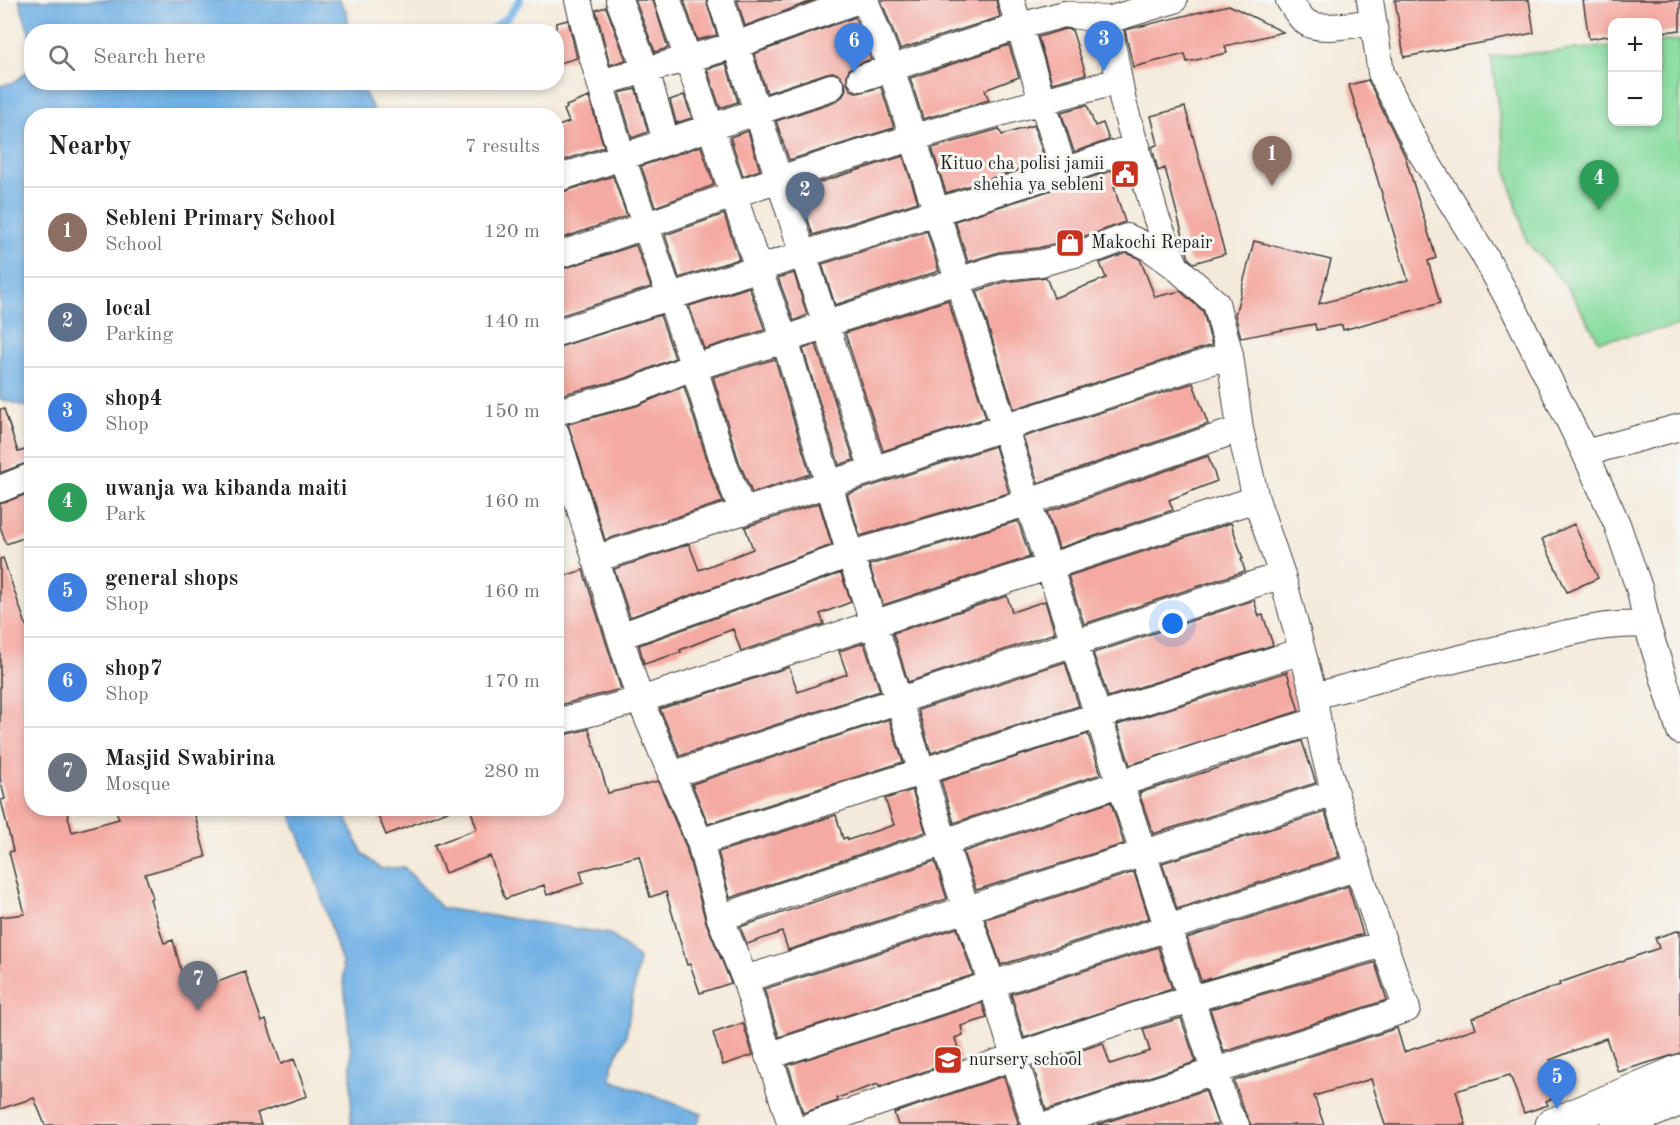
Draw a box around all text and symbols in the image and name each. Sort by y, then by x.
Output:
map controls [1608,18,1662,126]
button: + [1608,18,1662,72]
pin: 3 [1084,22,1124,71]
pin: 6 [834,23,874,73]
search box [24,24,564,90]
icon: search [45,41,78,74]
text: Search here [93,46,206,68]
button: − [1608,72,1662,126]
text: Nearby [48,134,132,160]
pin: 1 [1252,136,1292,186]
text: 7 results [465,137,540,157]
place label: Kituo cha polisi jamii shehia ya sebleni [940,155,1104,194]
public building icon: Kituo cha polisi jamii shehia ya sebleni [1109,158,1141,190]
pin: 4 [1580,160,1618,210]
pin: 2 [786,172,824,222]
text: Sebleni Primary School [105,208,335,230]
text: 1 [62,222,73,242]
text: 120 m [484,222,540,242]
shop icon: Makochi Repair [1054,227,1086,259]
place label: Makochi Repair [1091,234,1213,252]
text: School [105,235,162,255]
text: local [105,298,151,320]
text: 2 [62,312,73,332]
text: 140 m [484,312,540,332]
text: Parking [105,325,173,345]
text: shop4 [105,388,163,410]
text: 3 [62,402,73,422]
text: 150 m [484,402,540,422]
text: Shop [105,415,149,435]
text: uwanja wa kibanda maiti [105,478,347,500]
text: 4 [62,492,73,512]
text: 160 m [484,492,540,512]
text: Park [105,505,146,525]
text: general shops [105,568,238,590]
text: 5 [62,582,73,602]
text: 160 m [484,582,540,602]
text: Shop [105,595,149,615]
your location [1158,609,1187,638]
text: shop7 [105,658,163,680]
text: 6 [62,672,73,692]
text: 170 m [484,672,540,692]
text: Shop [105,685,149,705]
text: Masjid Swabirina [105,748,275,770]
text: 7 [62,762,73,782]
text: 280 m [484,762,540,782]
text: Mosque [105,775,170,795]
pin: 7 [178,962,218,1011]
school or university icon: nursery school [932,1044,964,1076]
place label: nursery school [969,1051,1082,1069]
pin: 5 [1538,1060,1576,1109]

